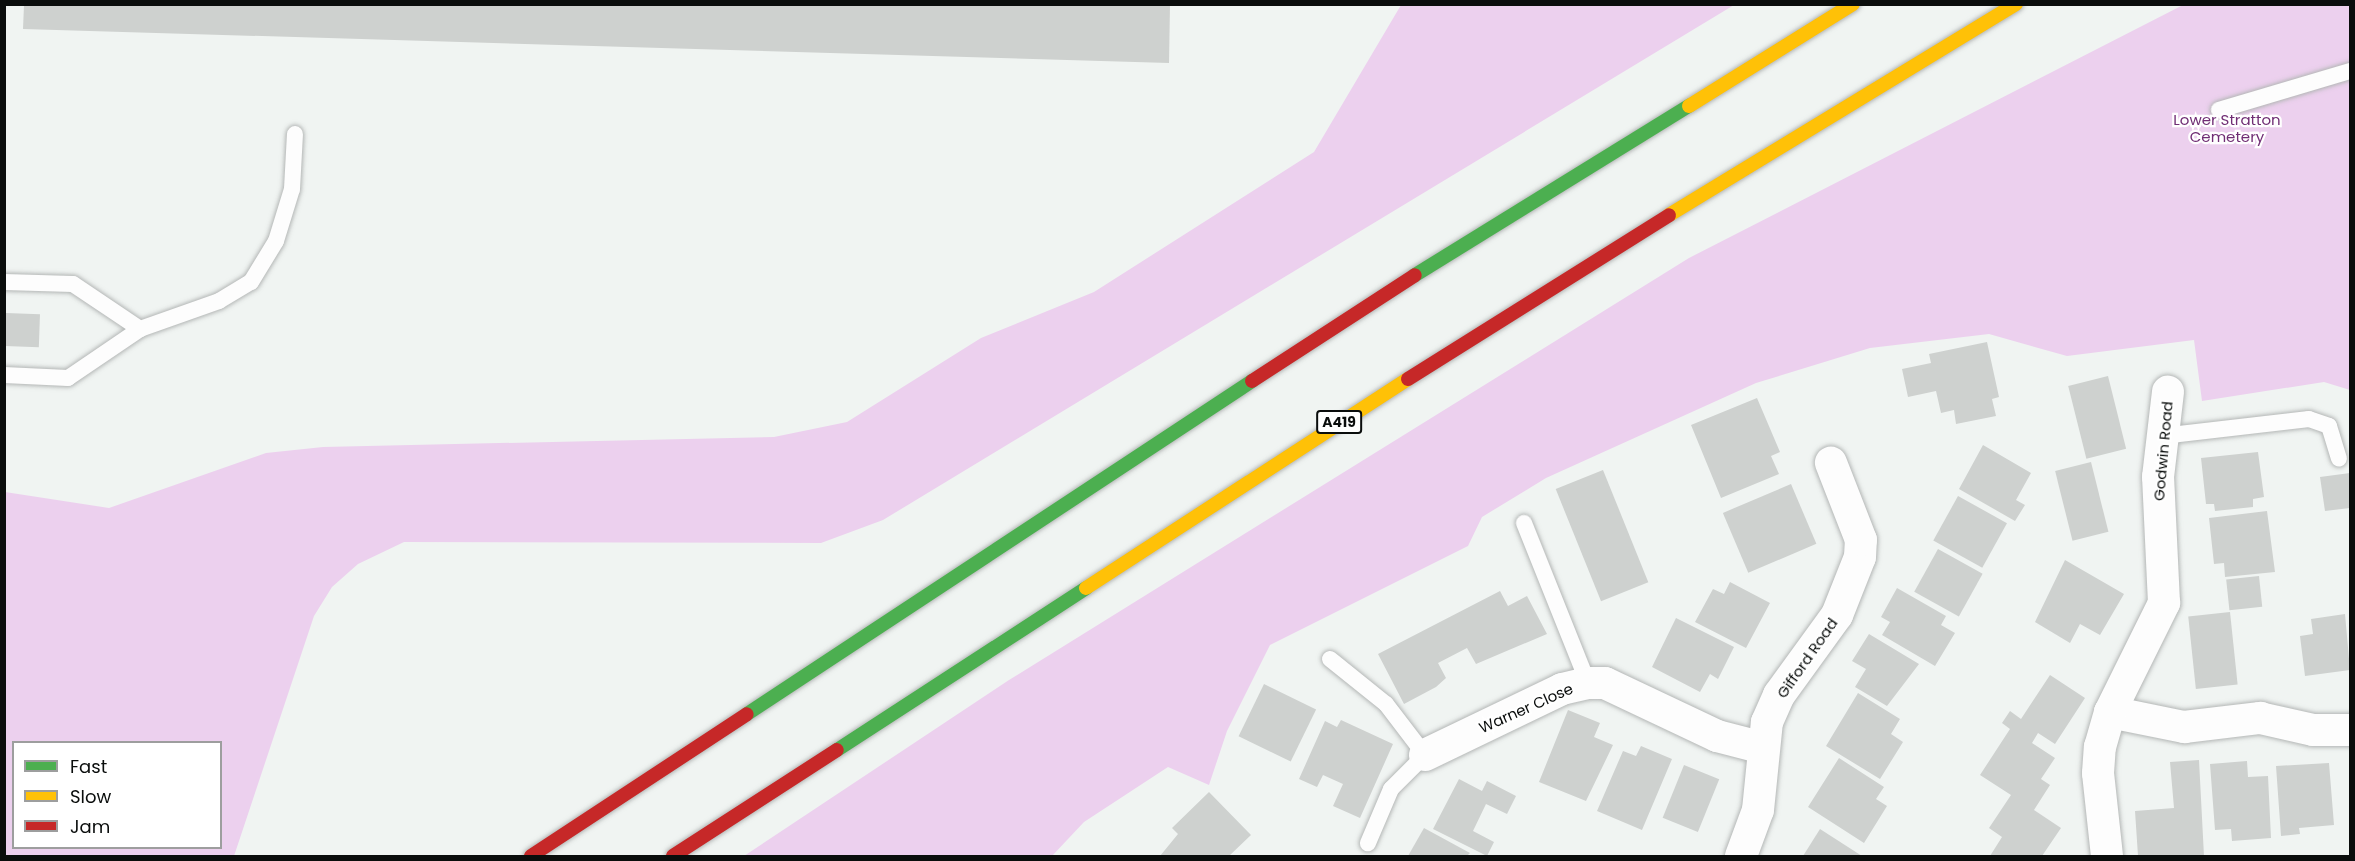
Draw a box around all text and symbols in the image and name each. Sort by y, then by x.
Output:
park label: Lower Stratton Cemetery [2173,110,2281,145]
street label: Godwin Road [2150,400,2176,502]
road number: A419 [1315,411,1363,433]
street label: Gifford Road [1773,615,1841,701]
street label: Warner Close [1476,679,1576,737]
legend [12,741,222,849]
text: Fast [70,754,107,779]
text: Slow [70,784,111,809]
text: Jam [70,814,110,839]

